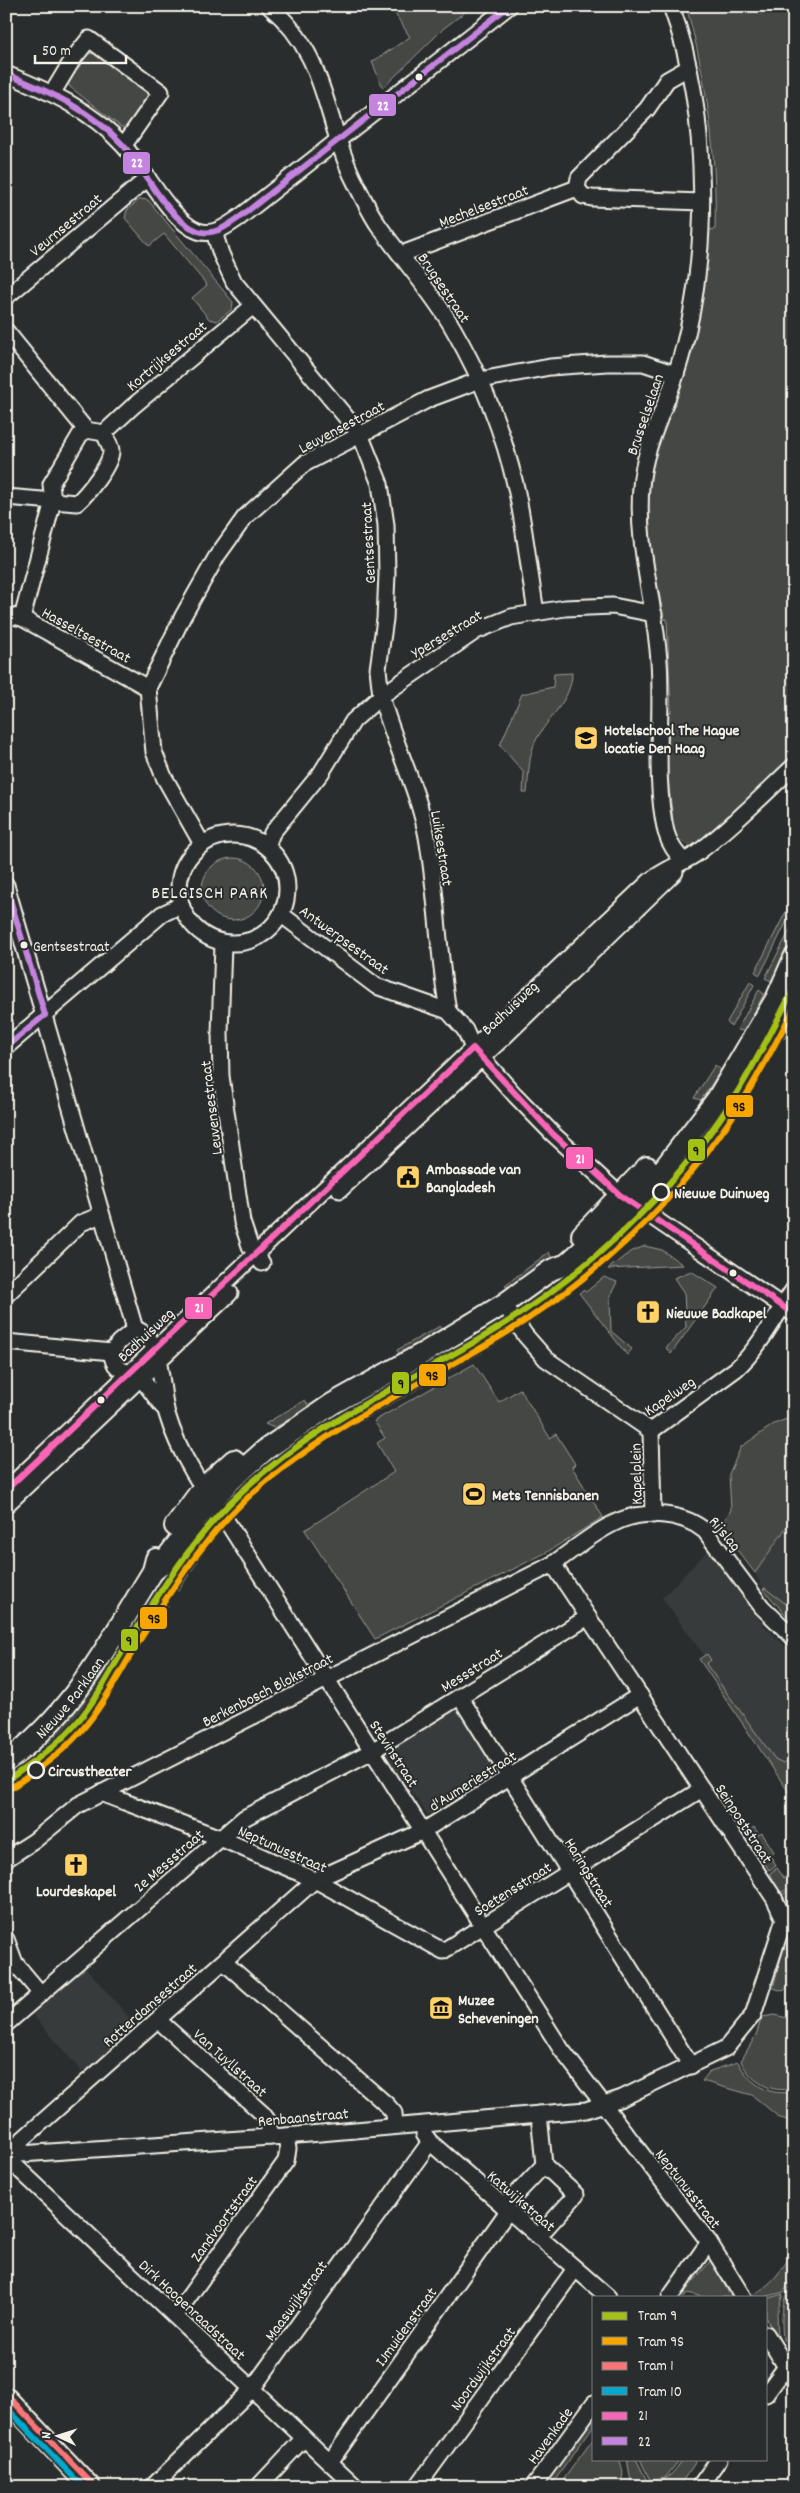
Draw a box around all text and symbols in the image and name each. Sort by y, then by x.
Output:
scale bar [35,32,126,64]
text: 50 m [42,41,71,63]
unlabelled marker [414,72,424,82]
line badge: 22 [368,93,397,117]
text: 22 [377,97,389,117]
line badge: 22 [122,151,151,175]
text: 22 [131,154,143,174]
street label: Mechelsestraat [436,180,532,235]
street label: Veurnsestraat [25,189,108,263]
street label: Brugsestraat [411,249,475,328]
street label: Kortrijksestraat [122,316,213,398]
street label: Brusselselaan [622,371,671,459]
street label: Leuvensestraat [295,396,390,461]
street label: Gentsestraat [356,501,383,584]
street label: Hasseltsestraat [37,602,135,670]
street label: Ypersestraat [407,605,487,665]
place label: Hotelschool The Hague locatie Den Haag [604,720,739,761]
school or university icon: Hotelschool The Hague locatie Den Haag [573,725,599,751]
street label: Luiksestraat [423,809,458,888]
district label: BELGISCH PARK [152,882,269,907]
street label: Antwerpsestraat [294,901,393,982]
place label: Gentsestraat [33,937,110,959]
marker: Gentsestraat [19,940,29,950]
street label: Badhuisweg [477,976,544,1041]
street label: Leuvensestraat [195,1059,230,1156]
line badge: 9S [725,1094,754,1118]
text: 9S [733,1098,745,1118]
line badge: 9 [687,1138,706,1162]
text: 9 [693,1142,699,1162]
line badge: 21 [565,1146,594,1170]
text: 21 [575,1150,585,1170]
place label: Ambassade van Bangladesh [426,1159,521,1200]
public building icon: Ambassade van Bangladesh [395,1164,421,1190]
marker: Nieuwe Duinweg [652,1183,670,1201]
place label: Nieuwe Duinweg [674,1183,770,1206]
unlabelled marker [728,1268,738,1278]
line badge: 21 [184,1296,213,1320]
text: 21 [194,1299,204,1319]
church icon: Nieuwe Badkapel [635,1299,661,1325]
street label: Badhuisweg [113,1303,180,1368]
place label: Nieuwe Badkapel [666,1303,767,1326]
line badge: 9S [418,1363,447,1387]
text: 9S [426,1367,438,1387]
line badge: 9 [391,1371,410,1395]
street label: Kapelweg [640,1371,701,1423]
text: 9 [398,1375,404,1395]
unlabelled marker [96,1395,106,1405]
street label: Kapelplein [625,1443,650,1505]
sports icon: Mets Tennisbanen [461,1481,487,1507]
place label: Mets Tennisbanen [492,1485,599,1508]
street label: Rijslag [702,1512,746,1557]
line badge: 9S [139,1606,168,1630]
text: 9S [148,1610,160,1630]
line badge: 9 [120,1628,139,1652]
text: 9 [126,1632,132,1652]
street label: Messstraat [437,1643,508,1699]
street label: Berkenbosch Blokstraat [199,1648,338,1734]
street label: Nieuwe Parklaan [31,1653,111,1745]
street label: Stevinstraat [362,1716,423,1793]
street label: d'Aumeriestraat [425,1746,522,1818]
marker: Circustheater [27,1761,45,1779]
place label: Circustheater [48,1761,133,1784]
street label: Seinpoststraat [708,1780,777,1869]
street label: Neptunusstraat [234,1820,330,1880]
street label: 2e Messstraat [129,1825,210,1899]
street label: Haringstraat [557,1834,618,1913]
church icon: Lourdeskapel [63,1852,89,1878]
street label: Soetensstraat [470,1857,557,1923]
place label: Lourdeskapel [36,1881,116,1904]
street label: Rotterdamsestraat [98,1958,203,2054]
place label: Muzee Scheveningen [458,1990,539,2031]
museum icon: Muzee Scheveningen [428,1995,454,2021]
street label: Van Tuyllstraat [187,2024,272,2104]
street label: Renbaanstraat [257,2103,350,2134]
street label: Neptunusstraat [649,2145,726,2234]
street label: Katwijkstraat [481,2166,560,2238]
street label: Zandvoortstraat [186,2171,264,2267]
street label: Dirk Hoogenraadstraat [133,2255,250,2367]
street label: Maaswijkstraat [260,2256,334,2346]
street label: IJmuidenstraat [370,2283,444,2372]
legend [592,2296,768,2460]
text: Tram 9 [638,2306,677,2328]
street label: Noordwijkstraat [446,2323,522,2416]
text: Tram 9S [638,2332,684,2354]
text: Tram 1 [638,2356,674,2378]
text: Tram 10 [638,2382,682,2404]
street label: Havenkade [522,2403,580,2470]
text: 21 [638,2406,648,2428]
north arrow [32,2410,82,2460]
text: N [37,2431,57,2439]
text: 22 [638,2432,651,2454]

